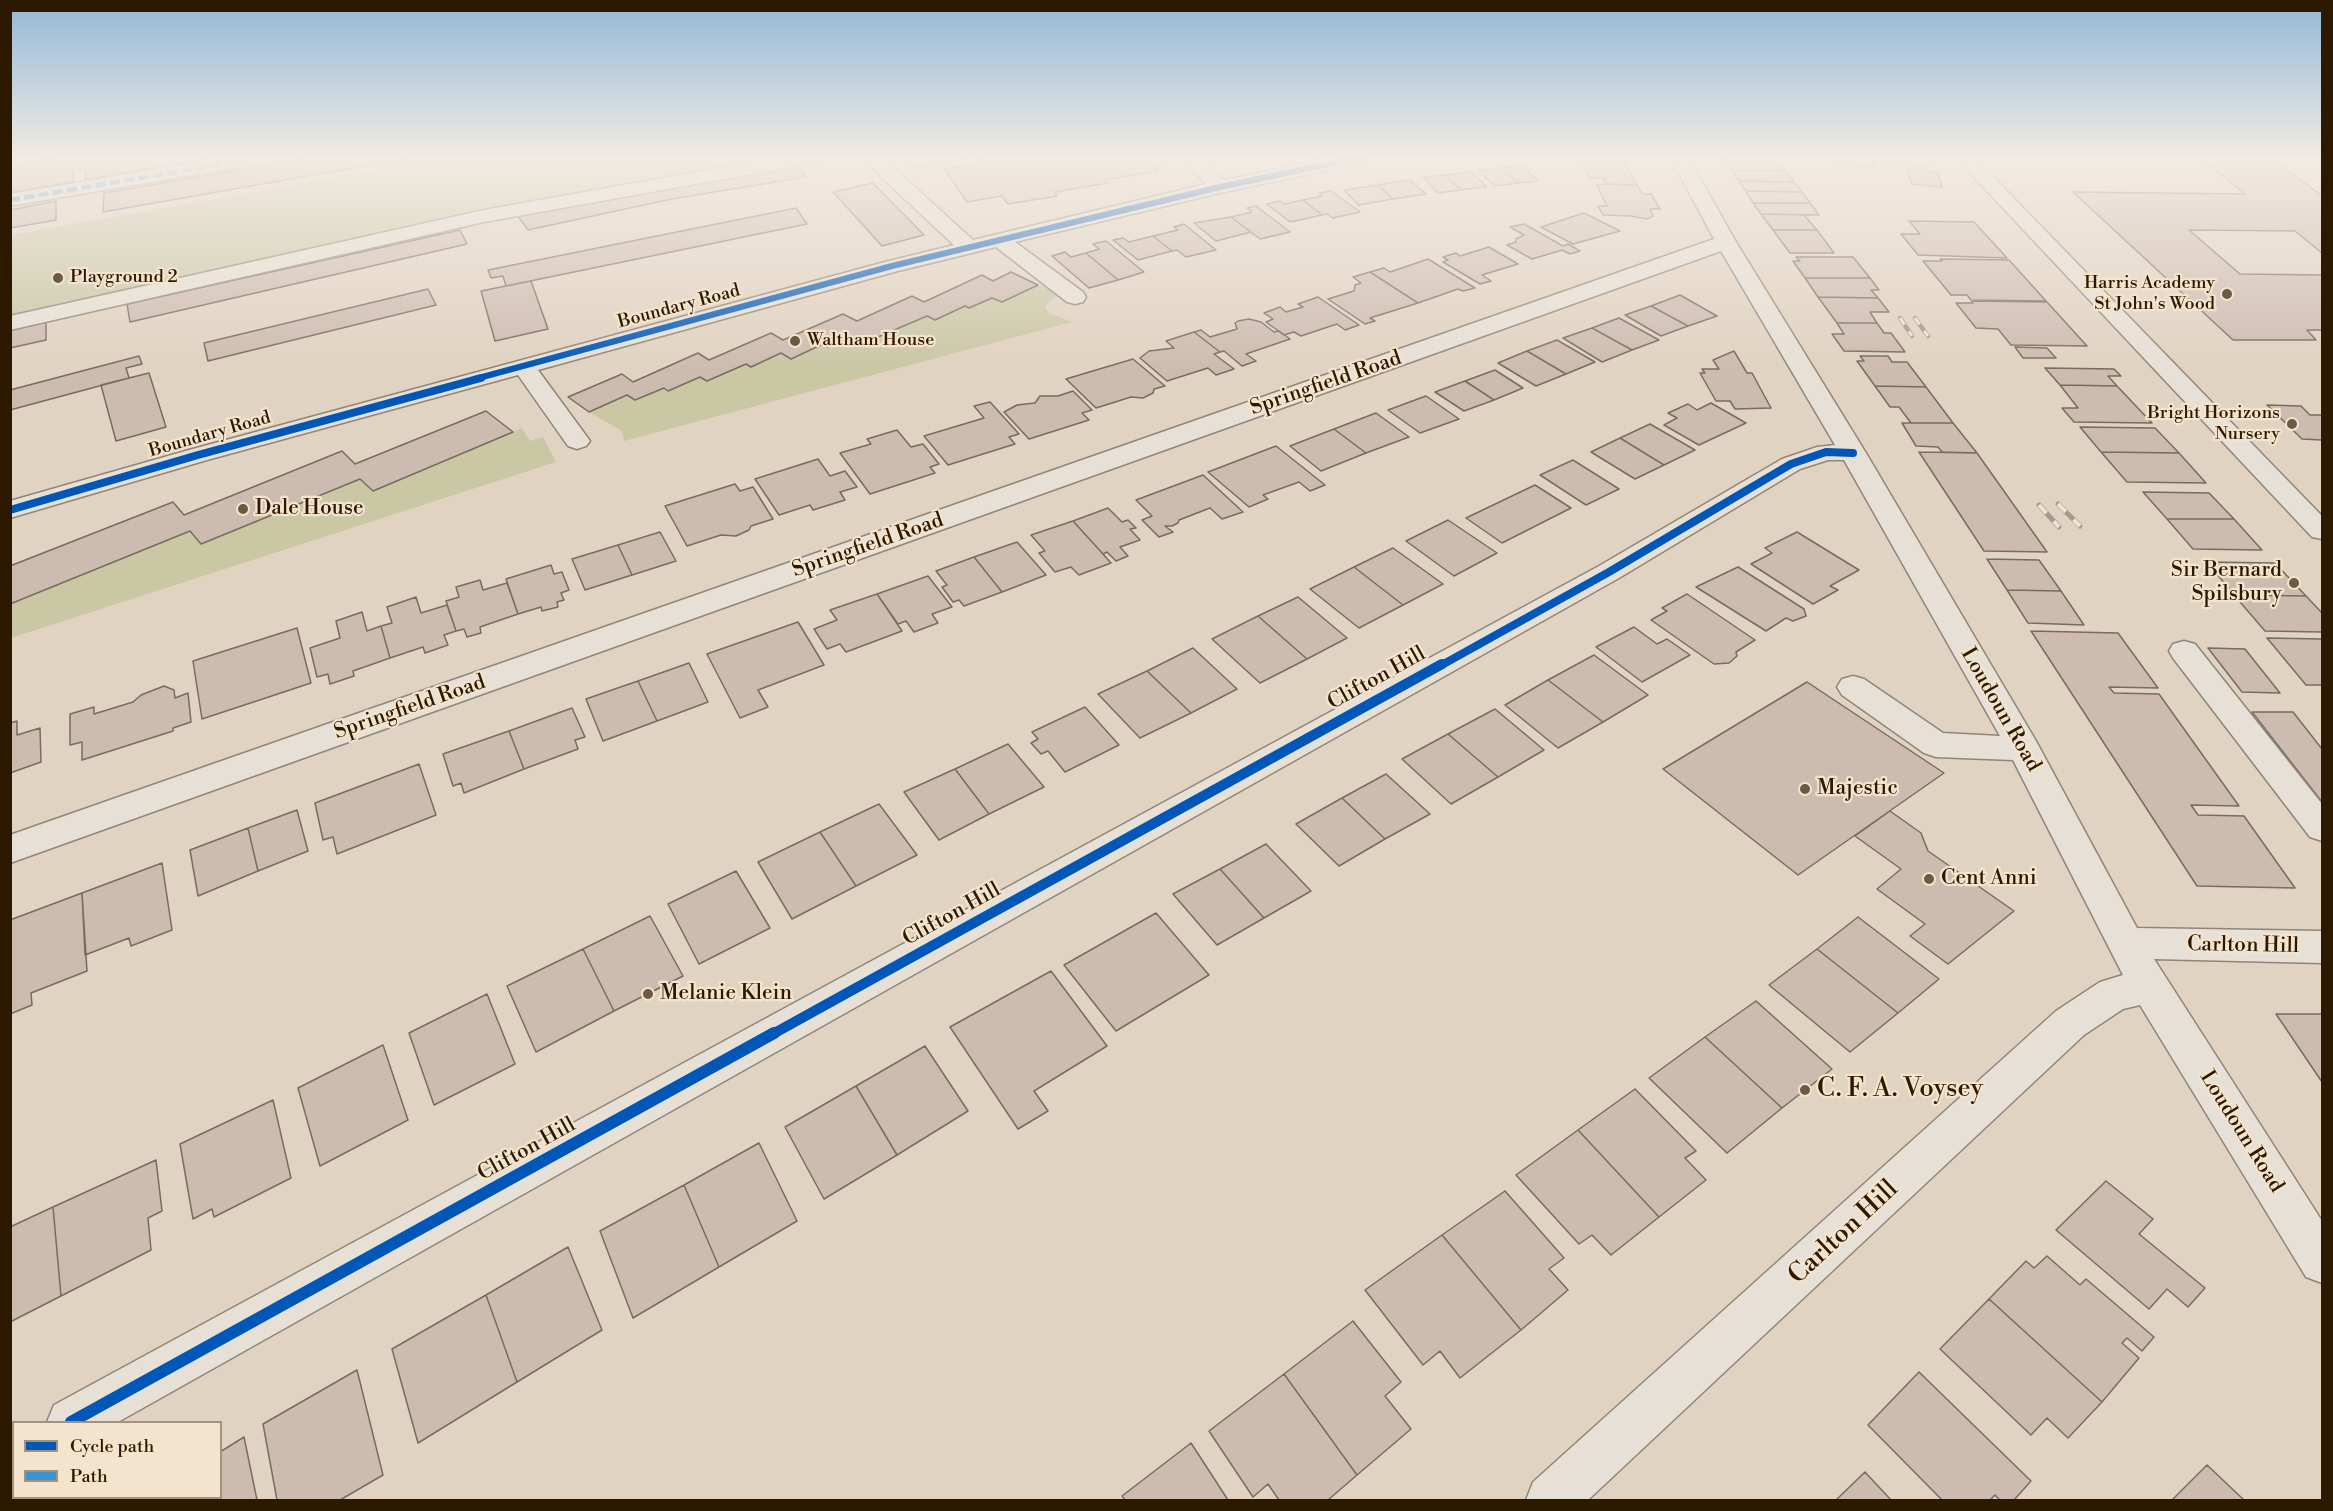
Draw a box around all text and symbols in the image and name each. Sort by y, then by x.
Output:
place label: Playground 2 [70,267,178,289]
marker: Playground 2 [51,271,65,285]
place label: Harris Academy St John's Wood [2084,273,2215,316]
street label: Boundary Road [615,280,743,334]
marker: Harris Academy St John's Wood [2220,287,2234,301]
place label: Waltham House [807,330,934,352]
marker: Waltham House [788,334,802,348]
street label: Springfield Road [1247,346,1405,422]
place label: Bright Horizons Nursery [2147,403,2280,446]
street label: Boundary Road [147,407,273,463]
marker: Bright Horizons Nursery [2285,417,2299,431]
place label: Dale House [255,496,363,522]
marker: Dale House [236,502,250,516]
street label: Springfield Road [789,508,947,584]
place label: Sir Bernard Spilsbury [2171,558,2282,608]
marker: Sir Bernard Spilsbury [2287,576,2301,590]
street label: Clifton Hill [1324,642,1430,716]
street label: Loudoun Road [1954,644,2046,776]
street label: Springfield Road [331,670,489,746]
place label: Majestic [1817,776,1898,802]
marker: Majestic [1798,782,1812,796]
place label: Cent Anni [1941,866,2037,892]
marker: Cent Anni [1922,872,1936,886]
street label: Clifton Hill [899,878,1005,952]
street label: Carlton Hill [2187,932,2299,960]
place label: Melanie Klein [660,981,792,1007]
marker: Melanie Klein [641,987,655,1001]
street label: Loudoun Road [2194,1066,2288,1198]
place label: C. F. A. Voysey [1817,1074,1983,1106]
marker: C. F. A. Voysey [1798,1083,1812,1097]
street label: Clifton Hill [474,1113,580,1187]
street label: Carlton Hill [1783,1174,1905,1292]
legend [12,1421,222,1499]
text: Cycle path [70,1435,154,1458]
text: Path [70,1465,108,1488]

